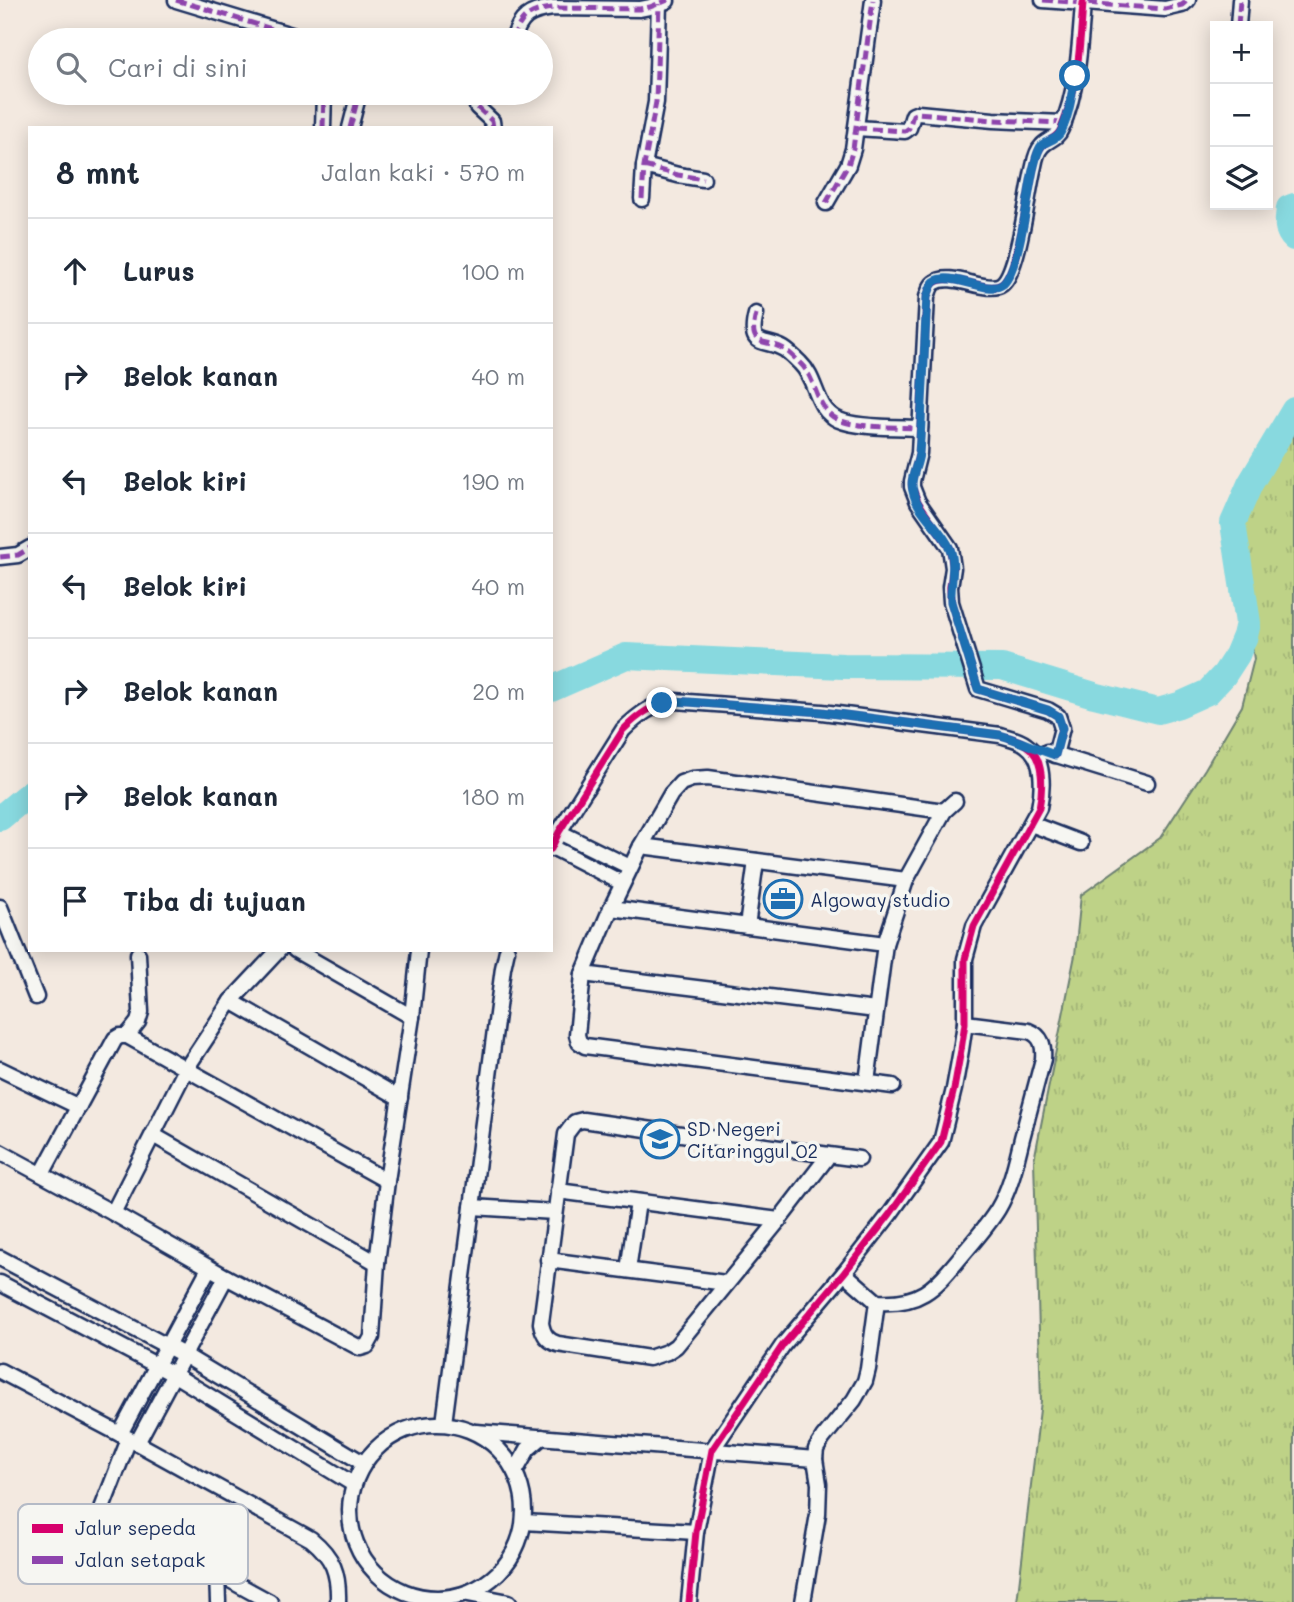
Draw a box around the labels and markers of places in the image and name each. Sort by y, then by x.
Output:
office icon: Algoway studio [762,878,804,920]
place label: Algoway studio [810,887,950,912]
place label: SD Negeri Citaringgul 02 [687,1116,818,1163]
school or university icon: SD Negeri Citaringgul 02 [639,1118,681,1160]

